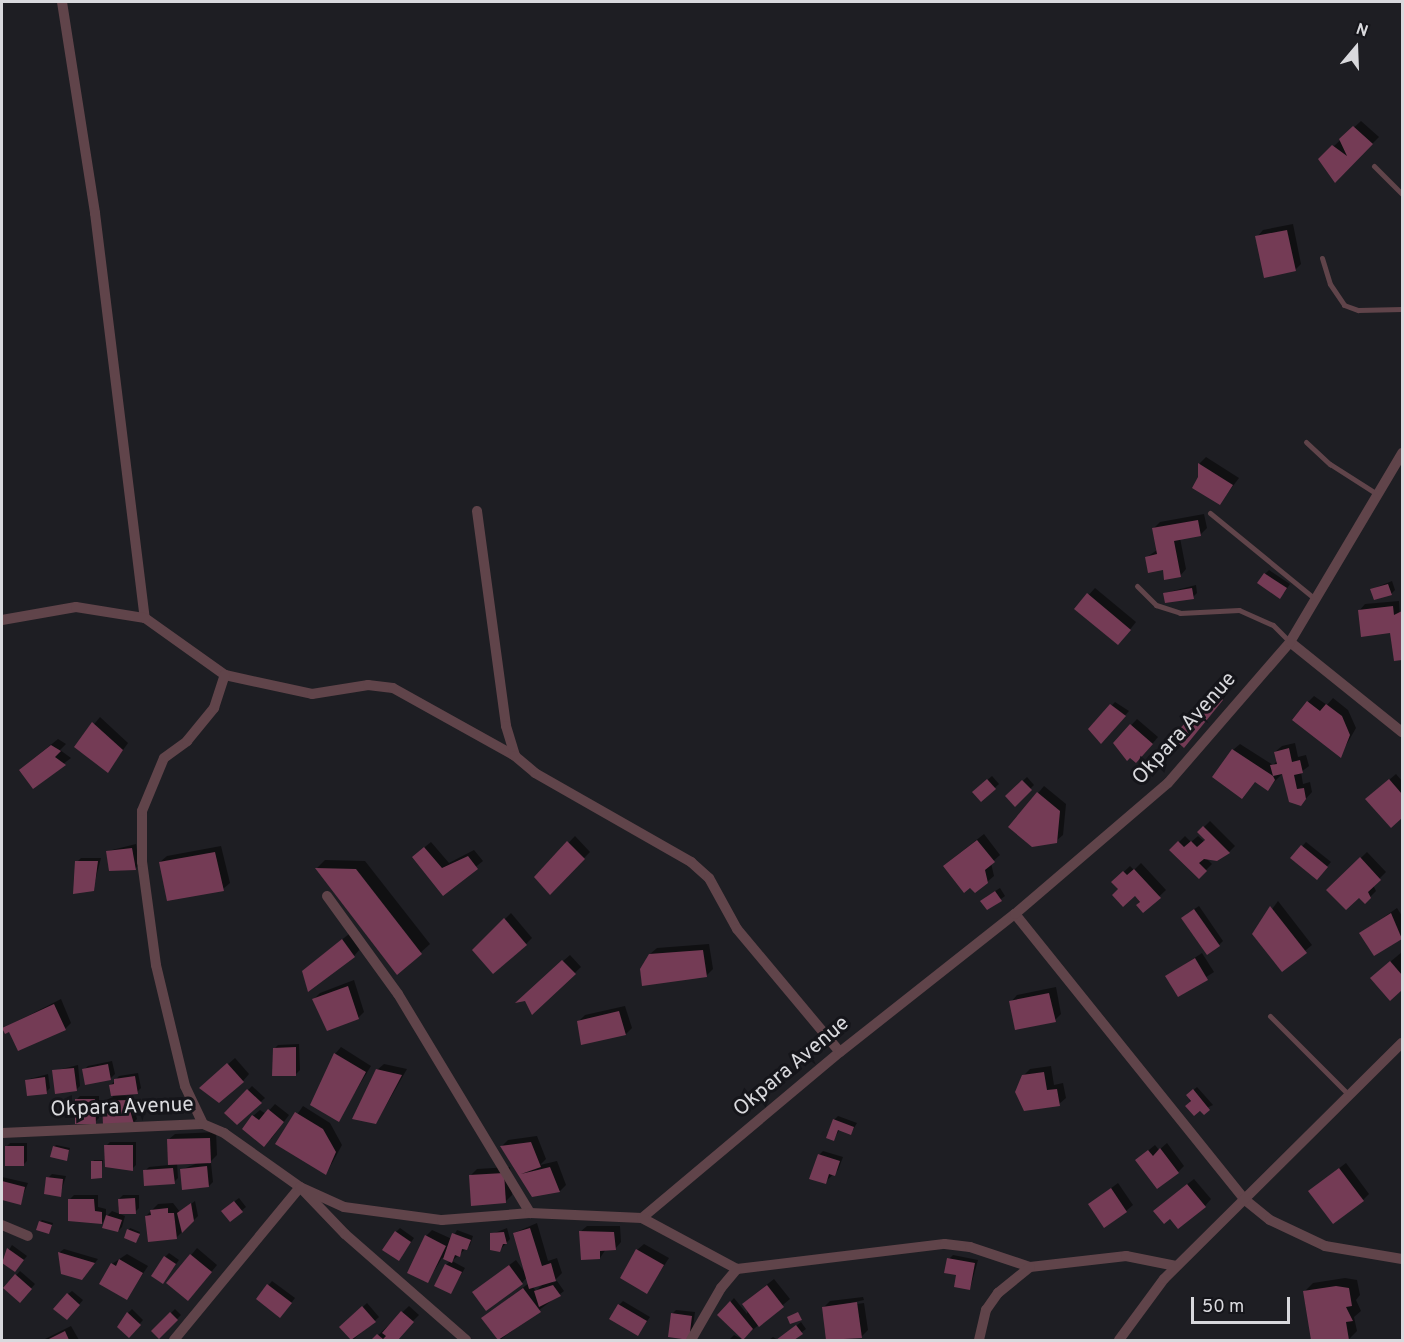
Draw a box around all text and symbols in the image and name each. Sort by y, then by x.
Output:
north arrow [1326,18,1386,78]
text: N [1353,20,1371,42]
street label: Okpara Avenue [1127,667,1243,791]
street label: Okpara Avenue [729,1011,855,1123]
street label: Okpara Avenue [50,1093,194,1123]
scale bar [1194,1285,1293,1323]
text: 50 m [1202,1296,1244,1319]

